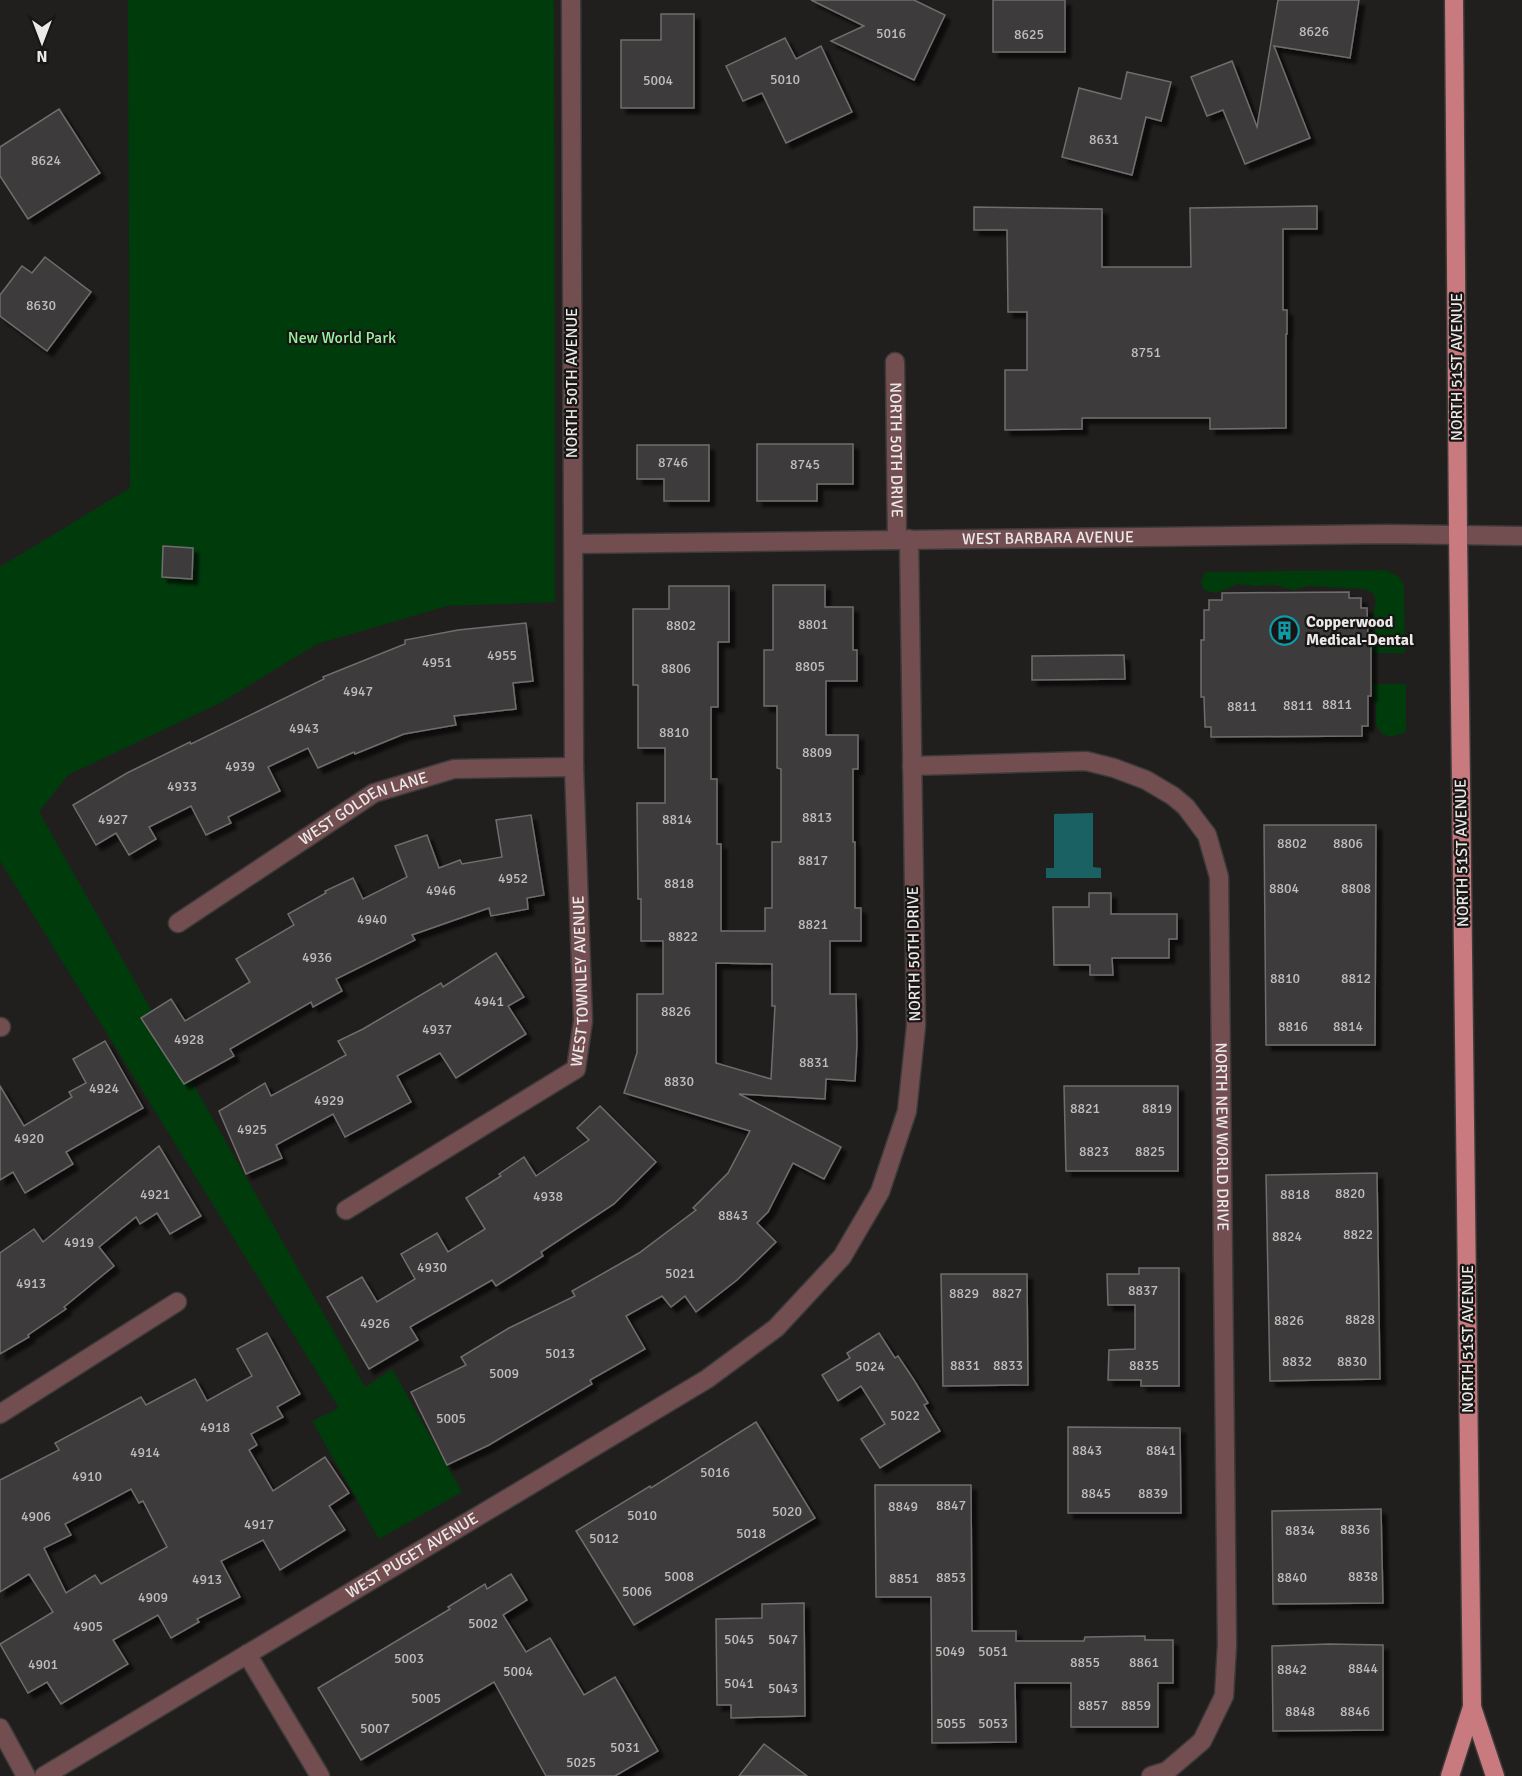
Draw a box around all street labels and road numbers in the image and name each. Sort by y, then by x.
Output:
street label: NORTH 51ST AVENUE [1447,293,1467,441]
street label: NORTH 50TH AVENUE [562,308,582,458]
street label: NORTH 50TH DRIVE [885,382,907,518]
street label: WEST BARBARA AVENUE [962,527,1134,549]
street label: WEST GOLDEN LANE [295,767,430,850]
street label: NORTH 51ST AVENUE [1451,779,1473,927]
street label: NORTH 50TH DRIVE [903,886,925,1022]
street label: WEST TOWNLEY AVENUE [566,895,593,1068]
street label: NORTH NEW WORLD DRIVE [1211,1042,1233,1231]
street label: NORTH 51ST AVENUE [1458,1265,1478,1413]
street label: WEST PUGET AVENUE [342,1508,482,1603]

